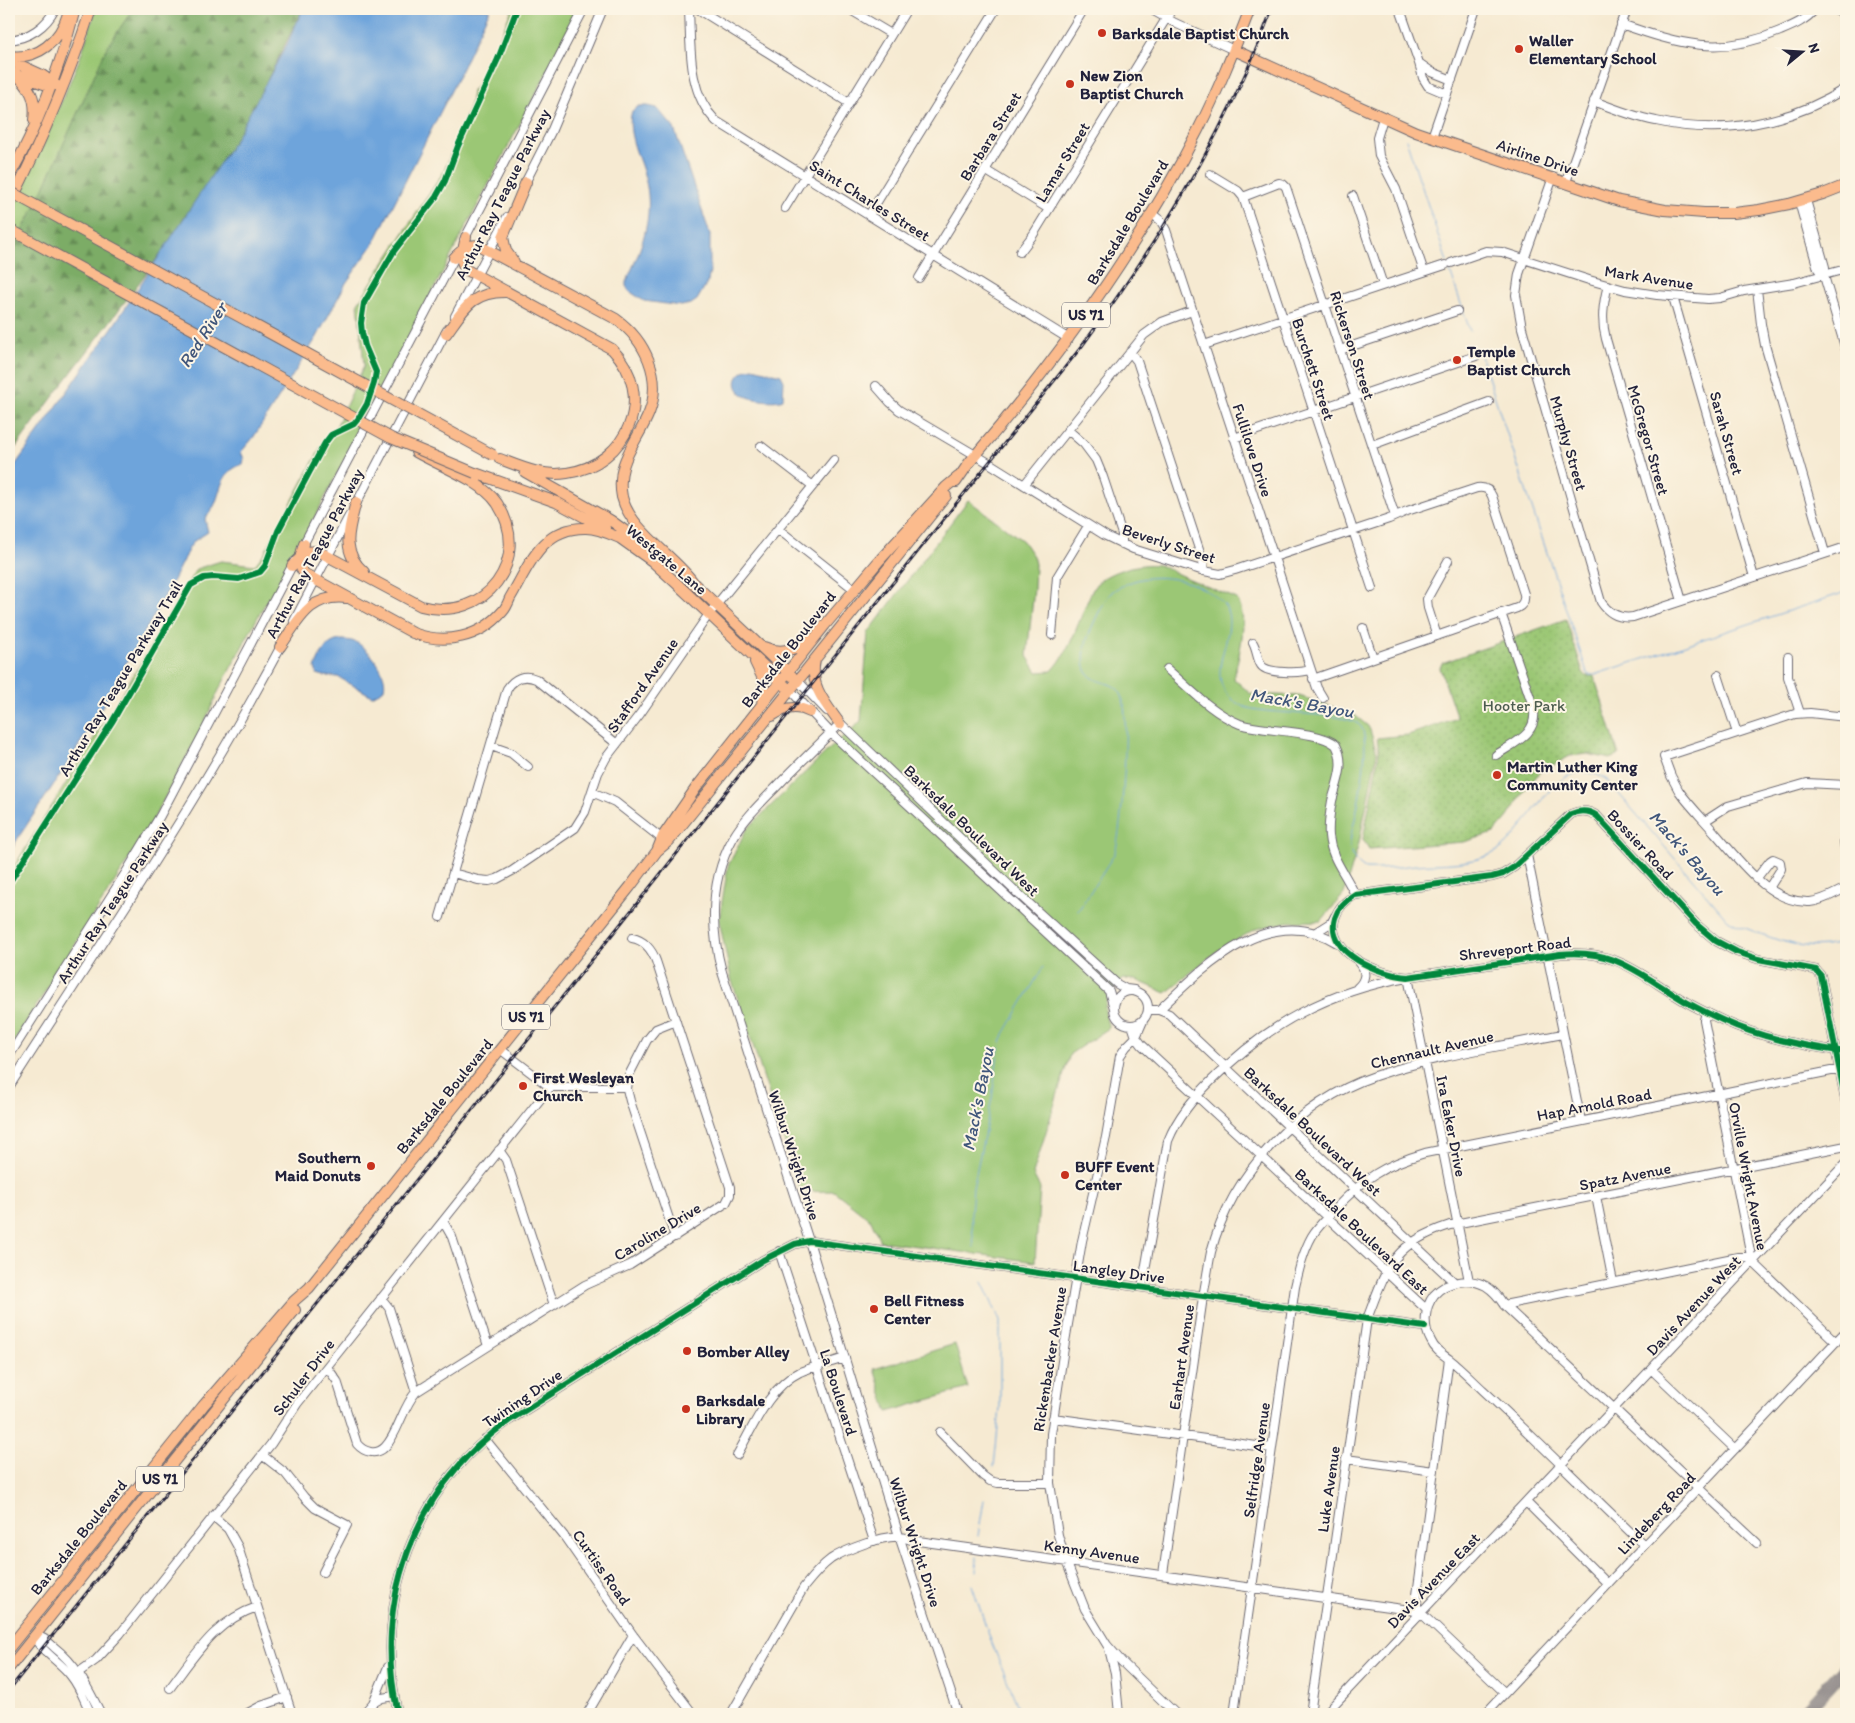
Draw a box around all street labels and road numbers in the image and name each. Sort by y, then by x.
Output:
street label: Barbara Street [955,88,1025,184]
street label: Arthur Ray Teague Parkway [451,105,554,283]
street label: Lamar Street [1031,119,1094,206]
street label: Airline Drive [1494,135,1581,180]
street label: Saint Charles Street [806,156,934,245]
street label: Barksdale Boulevard [1083,156,1173,288]
street label: Mark Avenue [1603,261,1695,294]
street label: Rickerson Street [1326,288,1379,402]
road number: US 71 [1062,302,1110,328]
street label: Burchett Street [1288,316,1339,423]
street label: McGregor Street [1624,383,1673,497]
street label: Sarah Street [1706,389,1748,477]
street label: Murphy Street [1546,393,1591,493]
street label: Fullilove Drive [1228,401,1277,500]
street label: Arthur Ray Teague Parkway [262,465,368,641]
street label: Beverly Street [1120,519,1218,568]
street label: Westgate Lane [622,520,711,599]
street label: Arthur Ray Teague Parkway Trail [54,576,187,780]
street label: Barksdale Boulevard [737,587,840,711]
street label: Stafford Avenue [603,634,682,736]
street label: Barksdale Boulevard West [900,761,1043,900]
street label: Bossier Road [1603,805,1678,883]
street label: Arthur Ray Teague Parkway [53,817,172,987]
street label: Shreveport Road [1458,932,1572,965]
road number: US 71 [502,1004,550,1030]
street label: Chennault Avenue [1369,1026,1496,1073]
street label: Barksdale Boulevard [392,1035,497,1158]
street label: Barksdale Boulevard West [1240,1063,1385,1200]
street label: Ira Eaker Drive [1432,1074,1471,1178]
street label: Hap Arnold Road [1535,1084,1653,1125]
street label: Wilbur Wright Drive [765,1088,824,1222]
street label: Orville Wright Avenue [1725,1100,1772,1252]
street label: Spatz Avenue [1578,1158,1673,1195]
street label: Barksdale Boulevard East [1291,1164,1433,1298]
street label: Caroline Drive [610,1198,704,1265]
street label: Davis Avenue West [1642,1251,1745,1359]
street label: Langley Drive [1072,1256,1166,1287]
street label: Rickenbacker Avenue [1029,1285,1070,1433]
street label: Earhart Avenue [1165,1303,1198,1411]
street label: Schuler Drive [268,1335,338,1419]
street label: La Boulevard [816,1347,861,1438]
street label: Twining Drive [479,1365,566,1432]
street label: Selfridge Avenue [1239,1401,1274,1519]
street label: Luke Avenue [1313,1445,1344,1534]
road number: US 71 [136,1466,184,1492]
street label: Lindeberg Road [1613,1468,1700,1559]
street label: Wilbur Wright Drive [886,1475,945,1609]
street label: Barksdale Boulevard [26,1476,131,1599]
street label: Curtiss Road [569,1526,635,1609]
street label: Davis Avenue East [1383,1529,1484,1632]
street label: Kenny Avenue [1043,1535,1141,1568]

